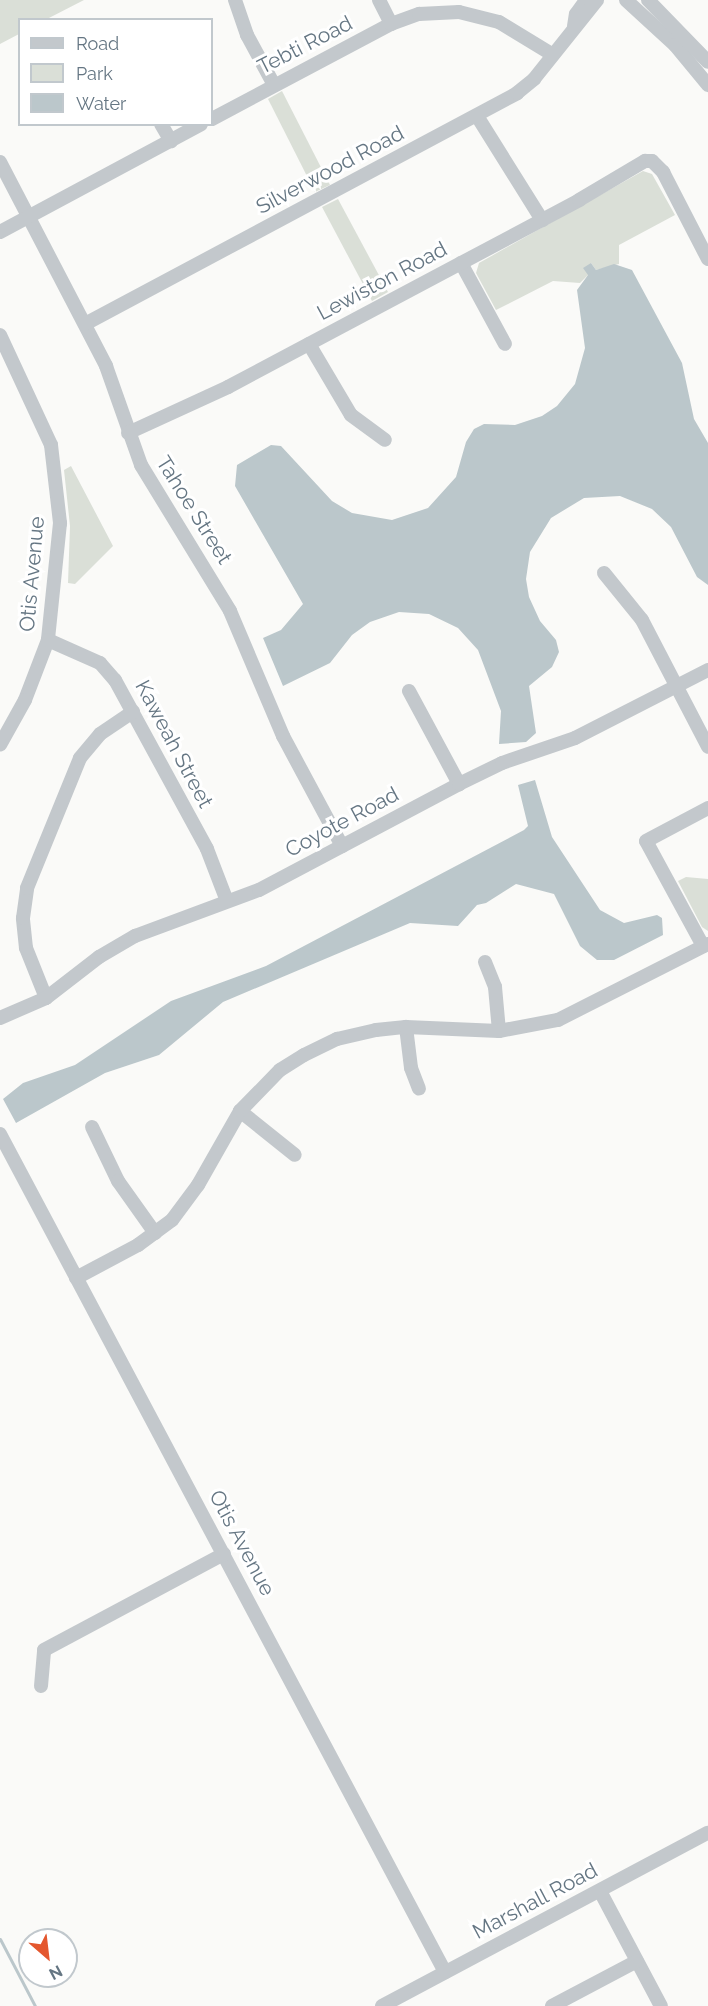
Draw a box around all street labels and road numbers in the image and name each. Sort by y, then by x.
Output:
street label: Tebti Road [253,10,357,80]
street label: Silverwood Road [252,120,408,220]
street label: Lewiston Road [313,236,451,326]
street label: Tahoe Street [151,451,237,569]
street label: Otis Avenue [14,515,50,633]
street label: Kaweah Street [130,676,218,812]
street label: Coyote Road [281,782,403,862]
street label: Otis Avenue [204,1486,280,1600]
street label: Marshall Road [468,1857,602,1945]

